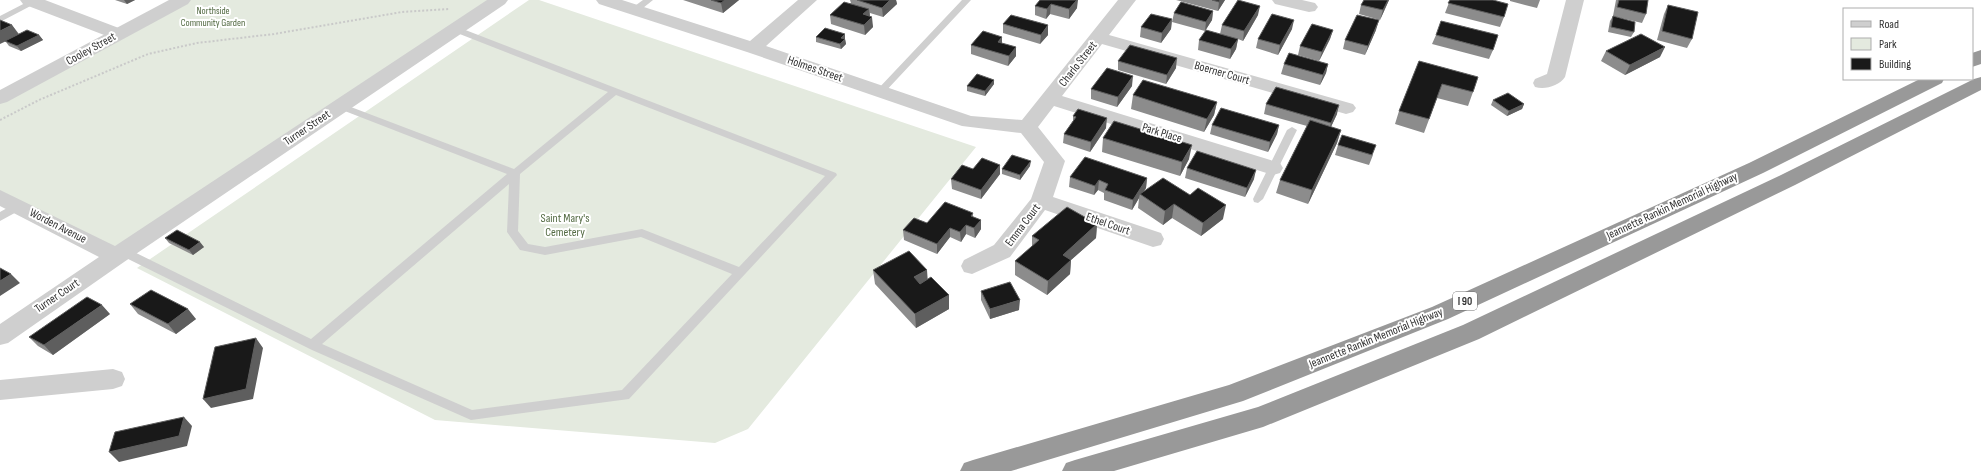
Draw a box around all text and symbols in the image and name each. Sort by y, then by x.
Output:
park label: Northside Community Garden [181,5,245,29]
legend [1843,8,1973,80]
text: Road [1879,17,1899,32]
street label: Cooley Street [64,29,119,69]
text: Park [1879,37,1897,52]
street label: Charlo Street [1056,38,1101,90]
street label: Holmes Street [785,53,845,86]
text: Building [1879,57,1911,72]
street label: Boerner Court [1193,58,1252,88]
street label: Turner Street [281,107,333,149]
street label: Park Place [1140,120,1184,146]
street label: Jeannette Rankin Memorial Highway [1603,169,1740,243]
street label: Emma Court [1002,200,1044,249]
street label: Worden Avenue [27,205,89,247]
street label: Ethel Court [1084,209,1132,239]
park label: Saint Mary's Cemetery [541,211,589,240]
street label: Turner Court [32,275,83,316]
road number: I 90 [1453,292,1477,310]
street label: Jeannette Rankin Memorial Highway [1306,304,1445,372]

